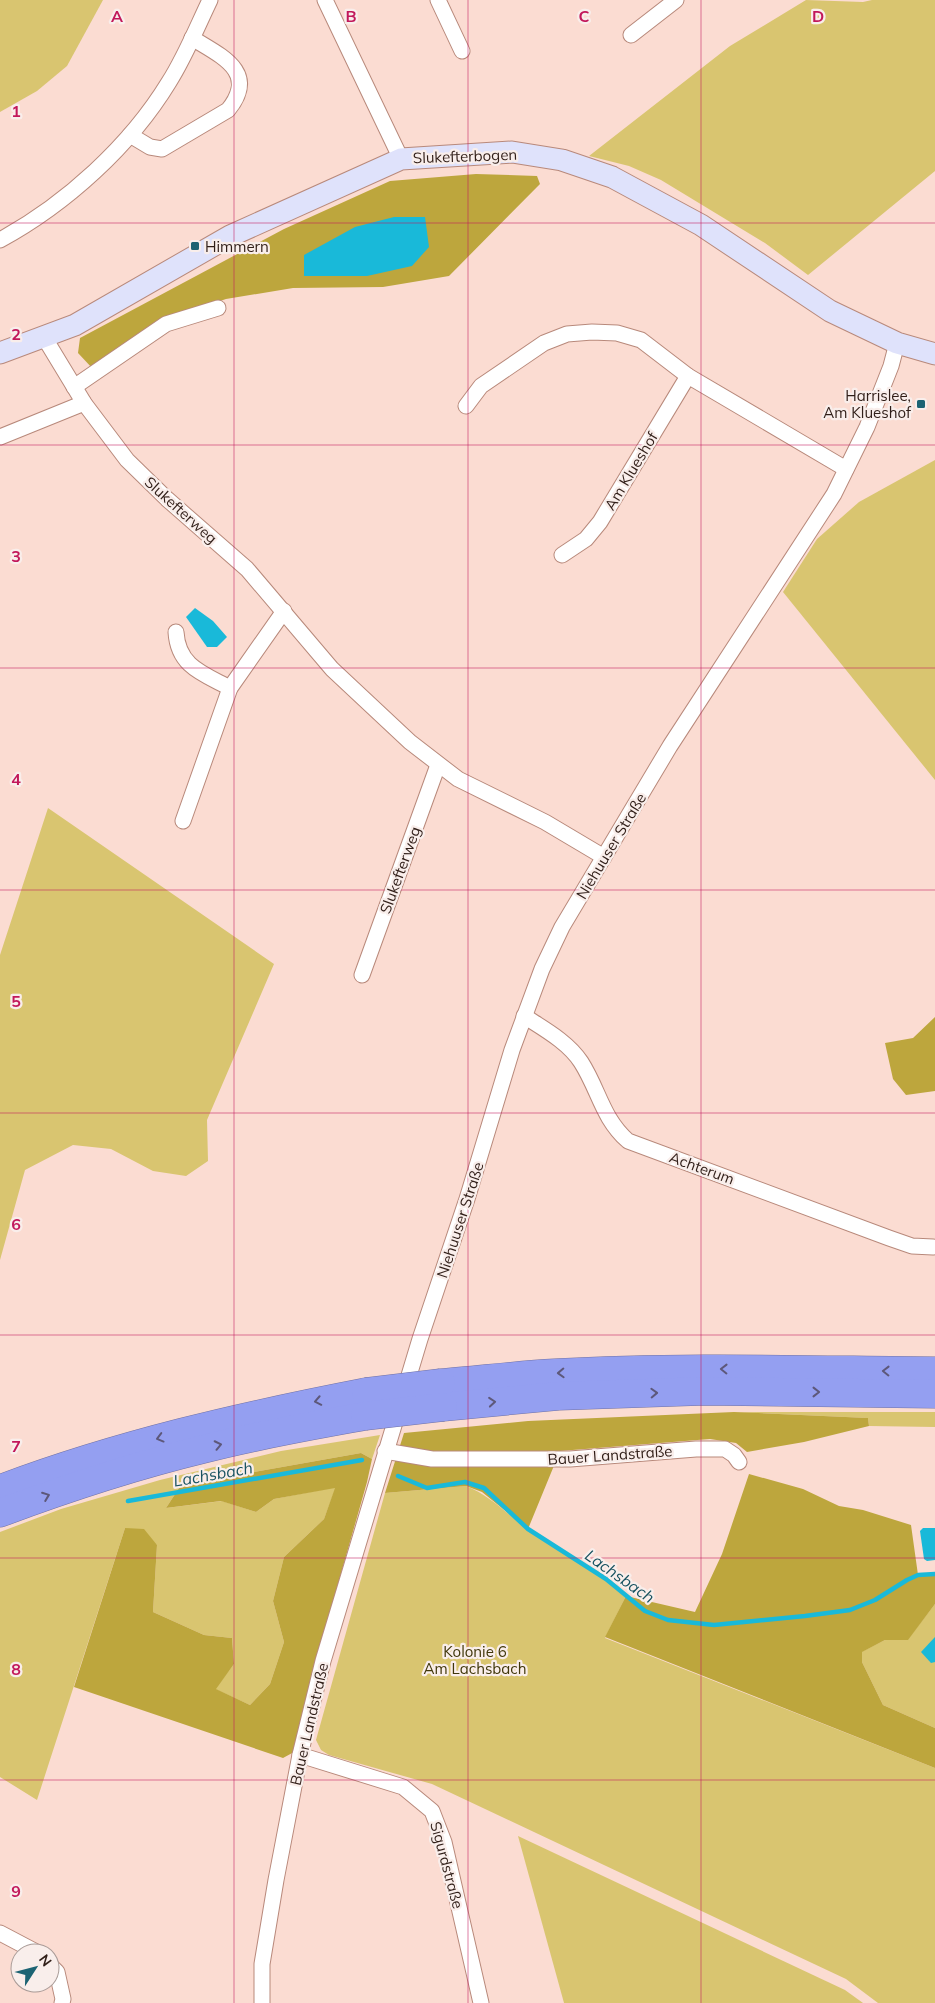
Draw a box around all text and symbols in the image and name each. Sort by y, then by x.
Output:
text: A [111,6,123,26]
text: B [345,6,357,26]
text: C [579,6,590,26]
text: D [812,6,824,26]
text: 1 [11,101,21,121]
street label: Slukefterbogen [413,145,517,167]
place label: Himmern [205,237,269,256]
marker: Himmern [189,240,201,252]
text: 2 [11,324,21,344]
place label: Harrislee, Am Klueshof [823,386,912,422]
marker: Harrislee, Am Klueshof [915,398,927,410]
street label: Am Klueshof [600,428,662,514]
street label: Slukefterweg [141,472,221,548]
text: 3 [11,546,21,566]
text: 4 [11,769,21,789]
street label: Niehuuser Straße [572,789,650,903]
street label: Slukefterweg [375,824,425,916]
text: 5 [11,991,21,1011]
street label: Achterum [667,1147,737,1189]
street label: Niehuuser Straße [432,1160,488,1280]
text: 6 [11,1214,21,1234]
one-way arrow [720,1364,728,1374]
one-way arrow [882,1366,890,1376]
one-way arrow [557,1368,565,1378]
one-way arrow [812,1387,820,1397]
one-way arrow [650,1388,658,1398]
one-way arrow [314,1396,323,1406]
one-way arrow [488,1397,496,1408]
one-way arrow [157,1432,165,1442]
text: 7 [11,1436,21,1456]
one-way arrow [214,1440,223,1451]
street label: Bauer Landstraße [547,1441,673,1469]
water label: Lachsbach [172,1457,254,1491]
one-way arrow [41,1492,49,1502]
water label: Lachsbach [581,1545,659,1607]
park label: Kolonie 6 Am Lachsbach [423,1642,527,1678]
text: 8 [11,1659,21,1679]
street label: Bauer Landstraße [286,1661,332,1787]
street label: Sigurdstraße [426,1819,468,1911]
text: 9 [11,1881,21,1901]
north arrow [10,1943,60,1993]
text: N [35,1951,56,1970]

